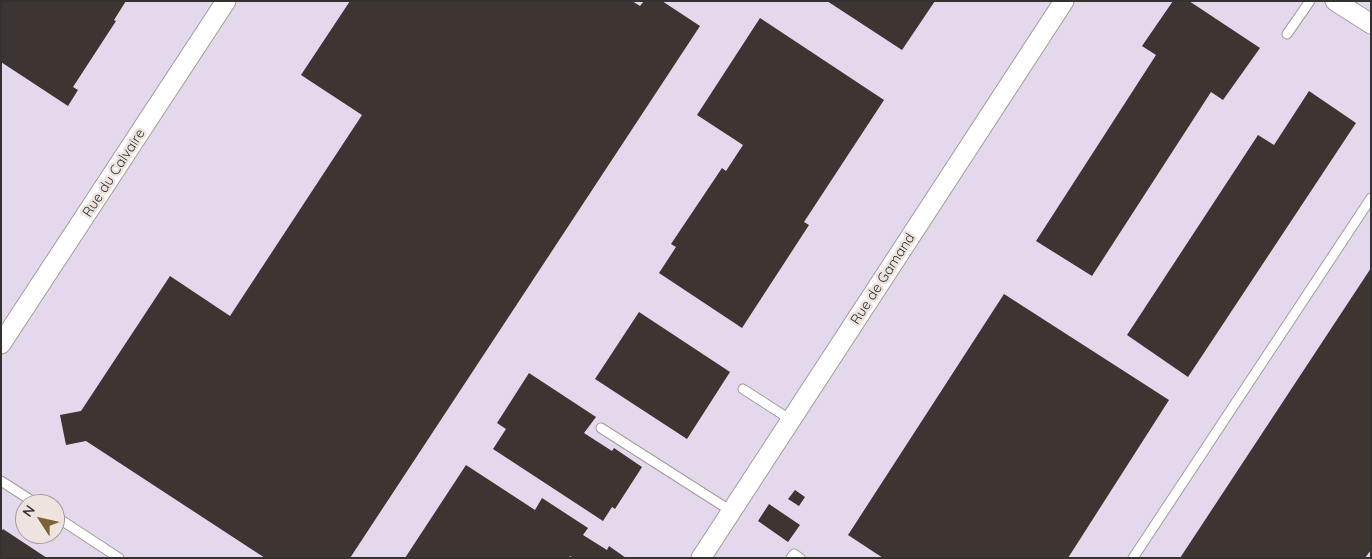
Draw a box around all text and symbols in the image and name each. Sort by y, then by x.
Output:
street label: Rue du Calvaire [79,126,149,220]
street label: Rue de Gamand [847,230,919,328]
north arrow [15,494,65,544]
text: N [18,502,39,520]

